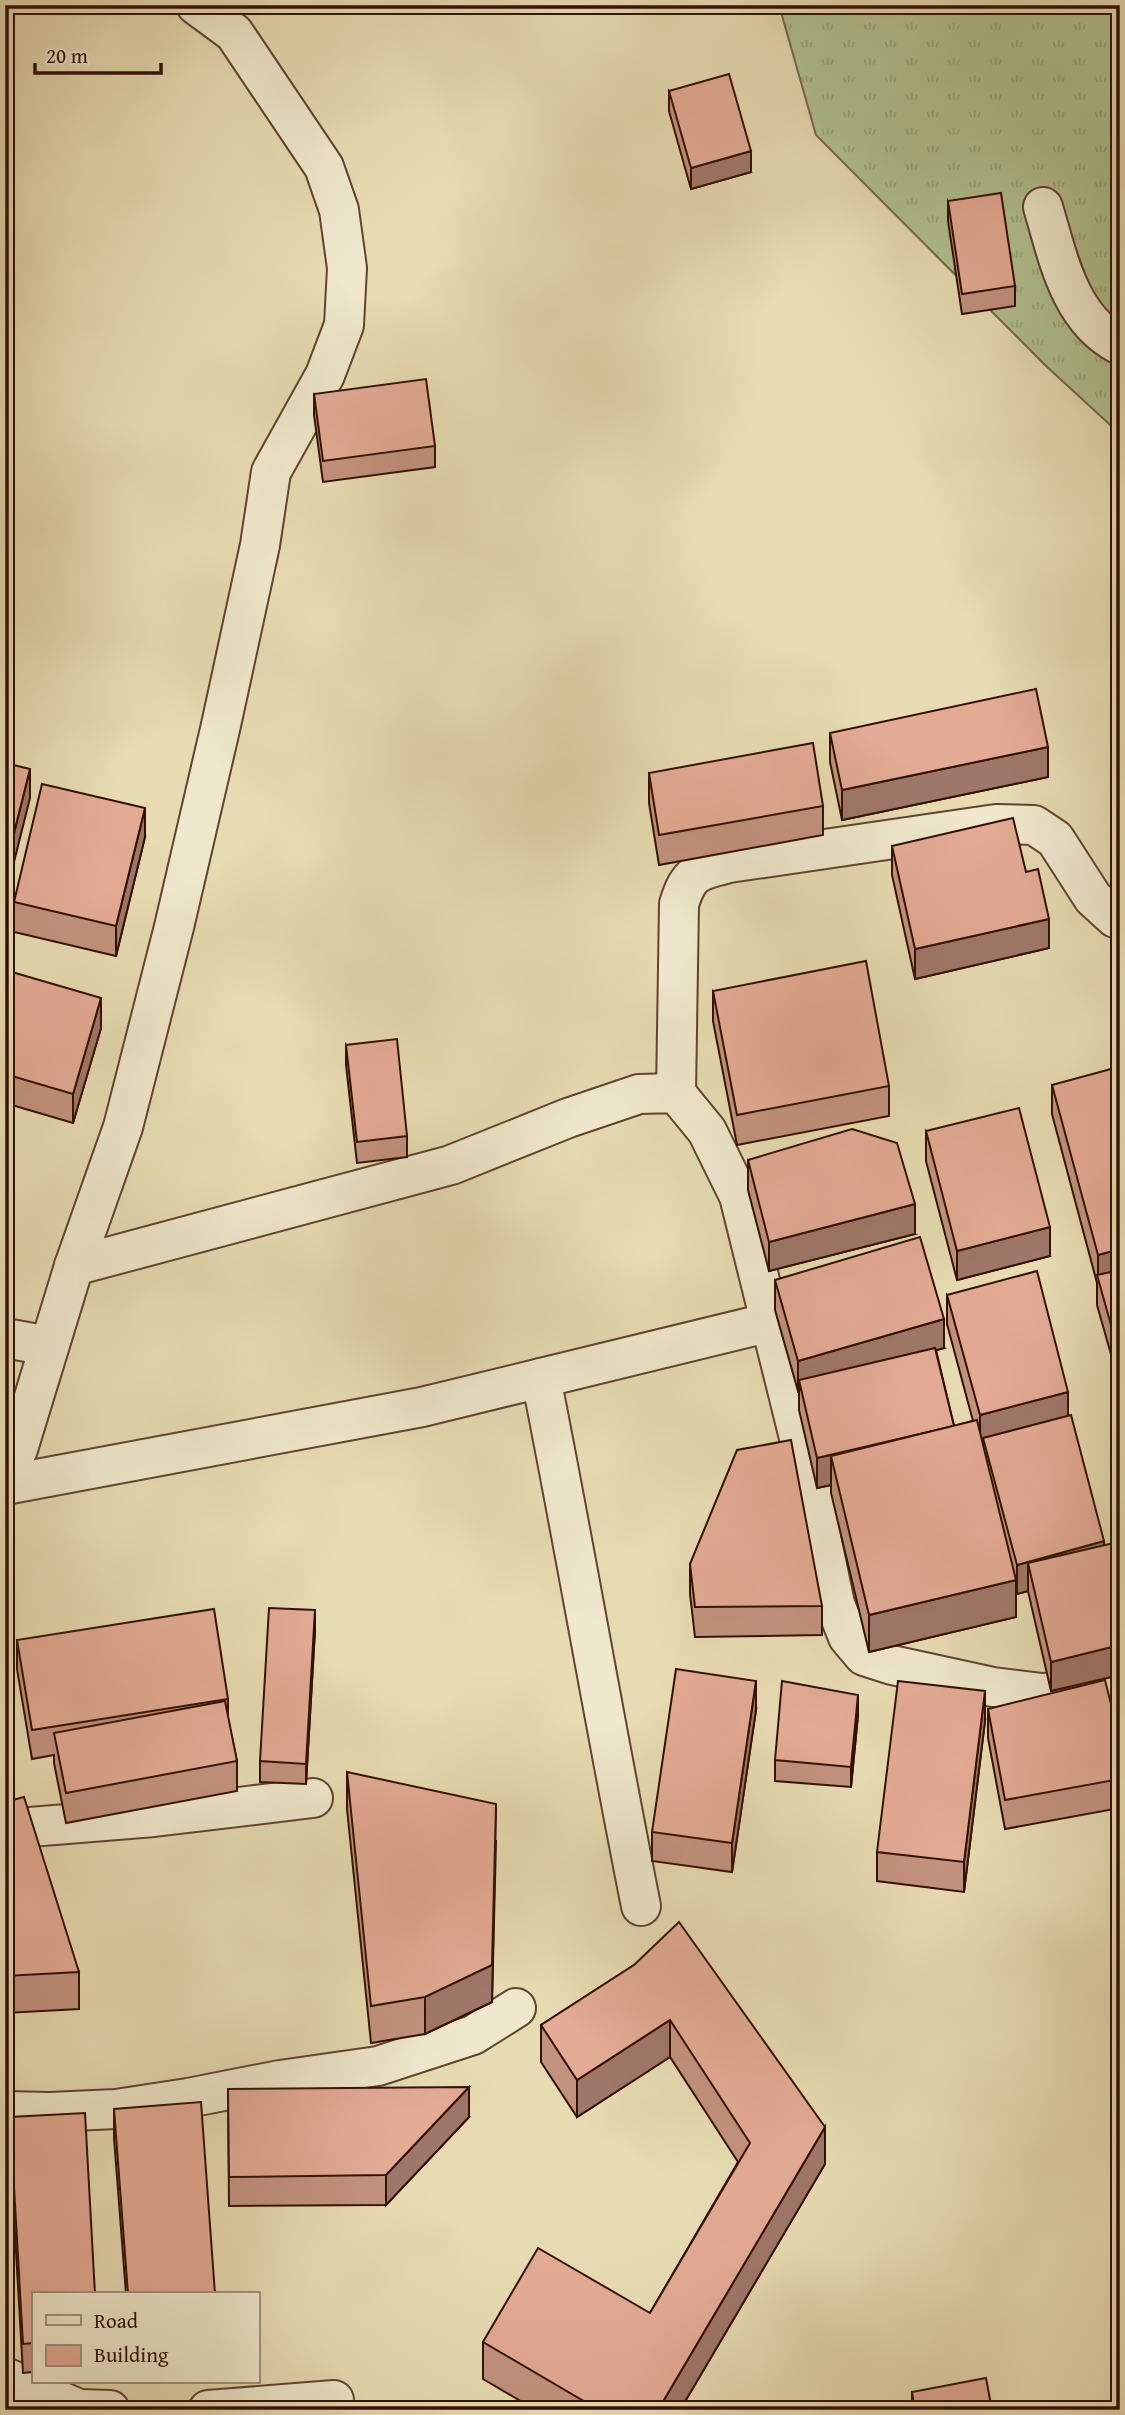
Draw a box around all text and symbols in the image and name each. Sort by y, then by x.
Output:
scale bar [35,32,161,76]
text: 20 m [46,40,88,71]
legend [32,2292,259,2384]
text: Road [94,2305,139,2336]
text: Building [94,2339,169,2370]

